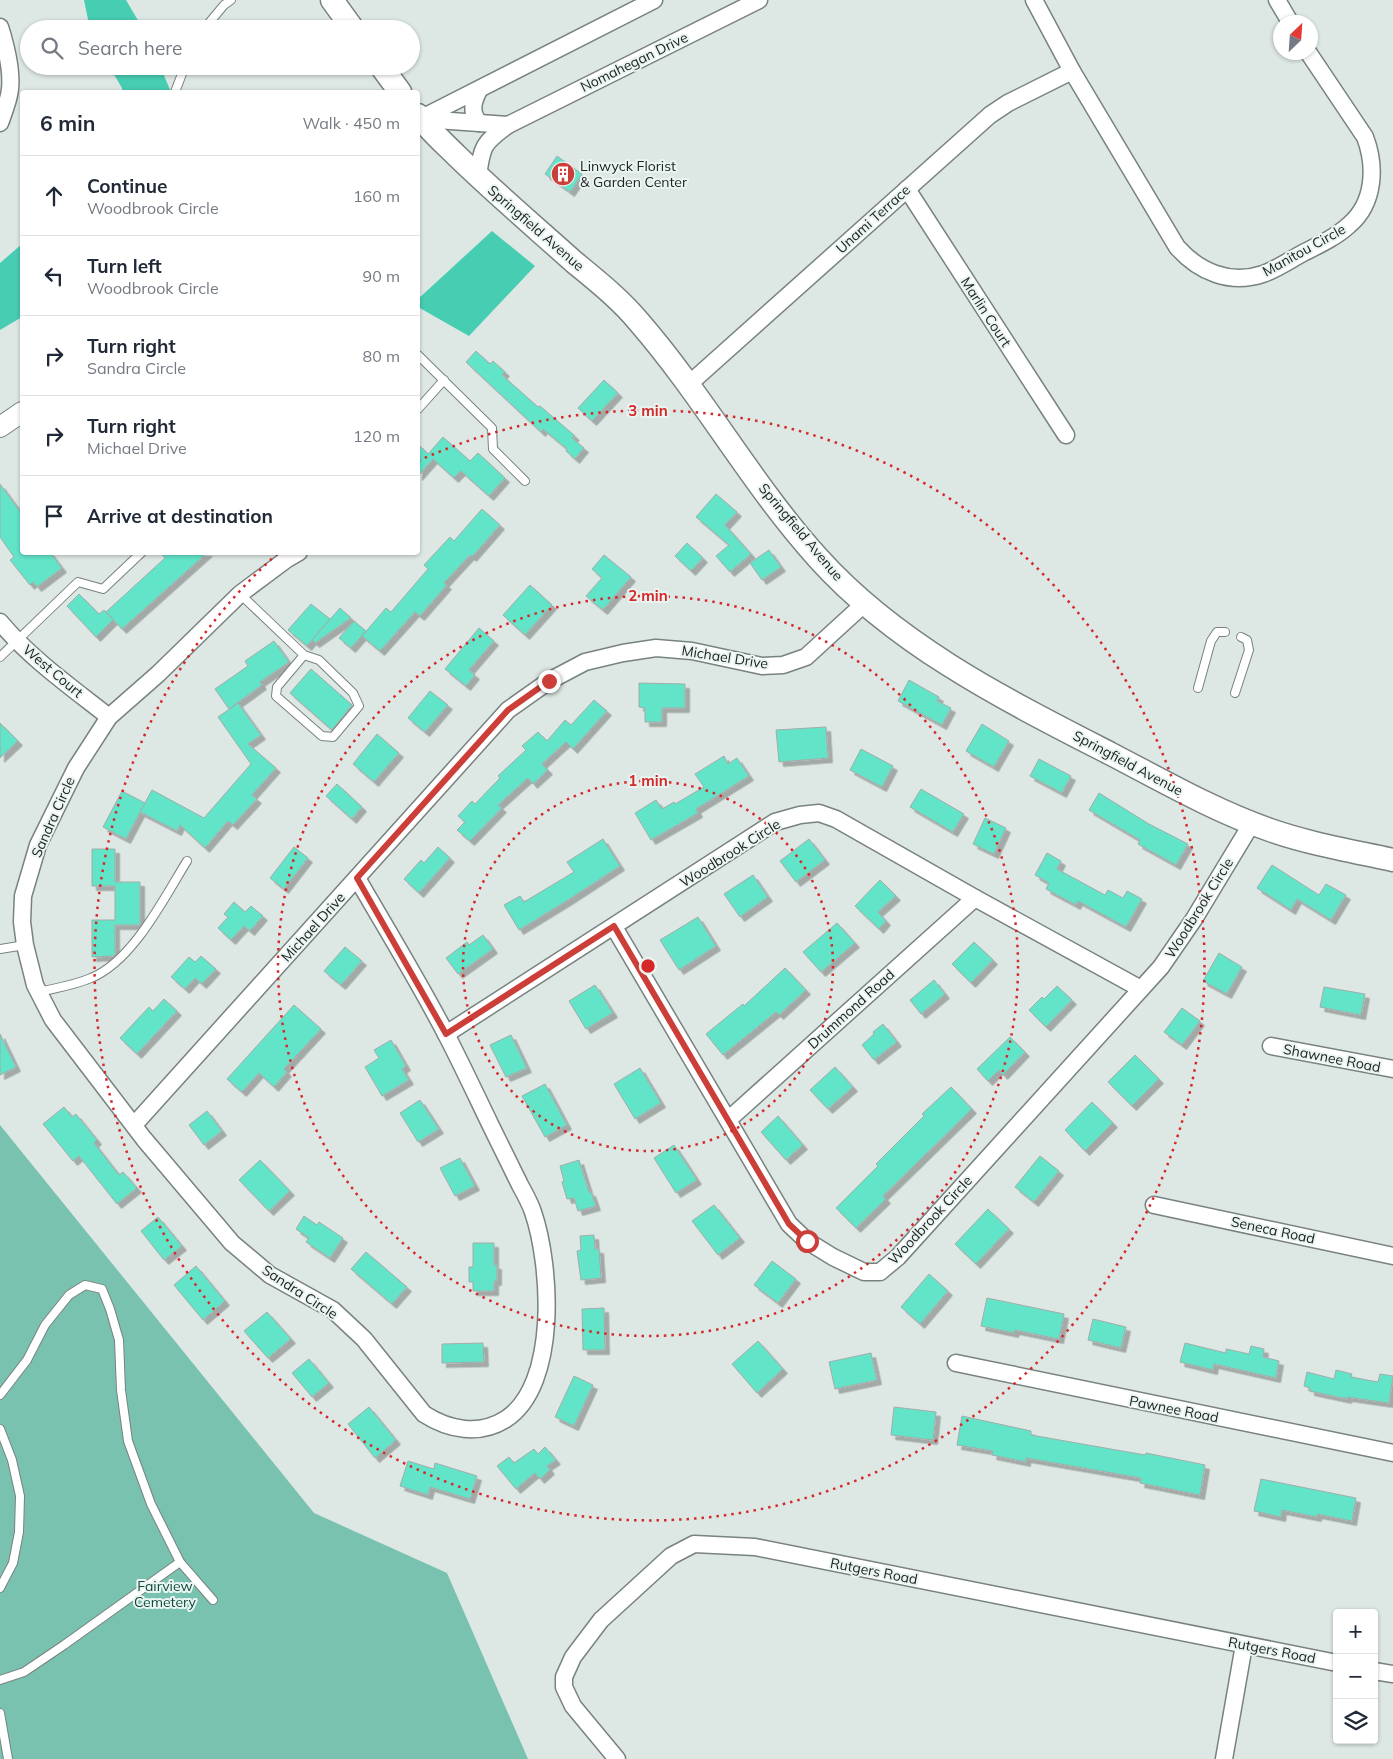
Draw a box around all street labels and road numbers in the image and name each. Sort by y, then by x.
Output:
street label: Nomahegan Drive [577,28,691,96]
street label: Springfield Avenue [484,181,588,275]
street label: Unami Terrace [832,181,914,257]
street label: Manitou Circle [1259,220,1349,280]
street label: Marlin Court [957,274,1015,350]
street label: Springfield Avenue [755,479,847,585]
street label: West Court [19,641,87,702]
street label: Michael Drive [680,641,770,673]
street label: Springfield Avenue [1070,726,1186,800]
street label: Sandra Circle [27,774,79,860]
street label: Woodbrook Circle [676,815,784,891]
street label: Woodbrook Circle [1161,854,1237,962]
street label: Michael Drive [277,889,349,965]
street label: Drummond Road [804,965,898,1053]
street label: Shawnee Road [1282,1040,1382,1076]
street label: Woodbrook Circle [884,1172,976,1268]
street label: Seneca Road [1229,1212,1317,1248]
street label: Sandra Circle [259,1261,341,1323]
street label: Pawnee Road [1128,1392,1220,1426]
street label: Rutgers Road [829,1554,919,1588]
street label: Rutgers Road [1227,1633,1317,1667]

